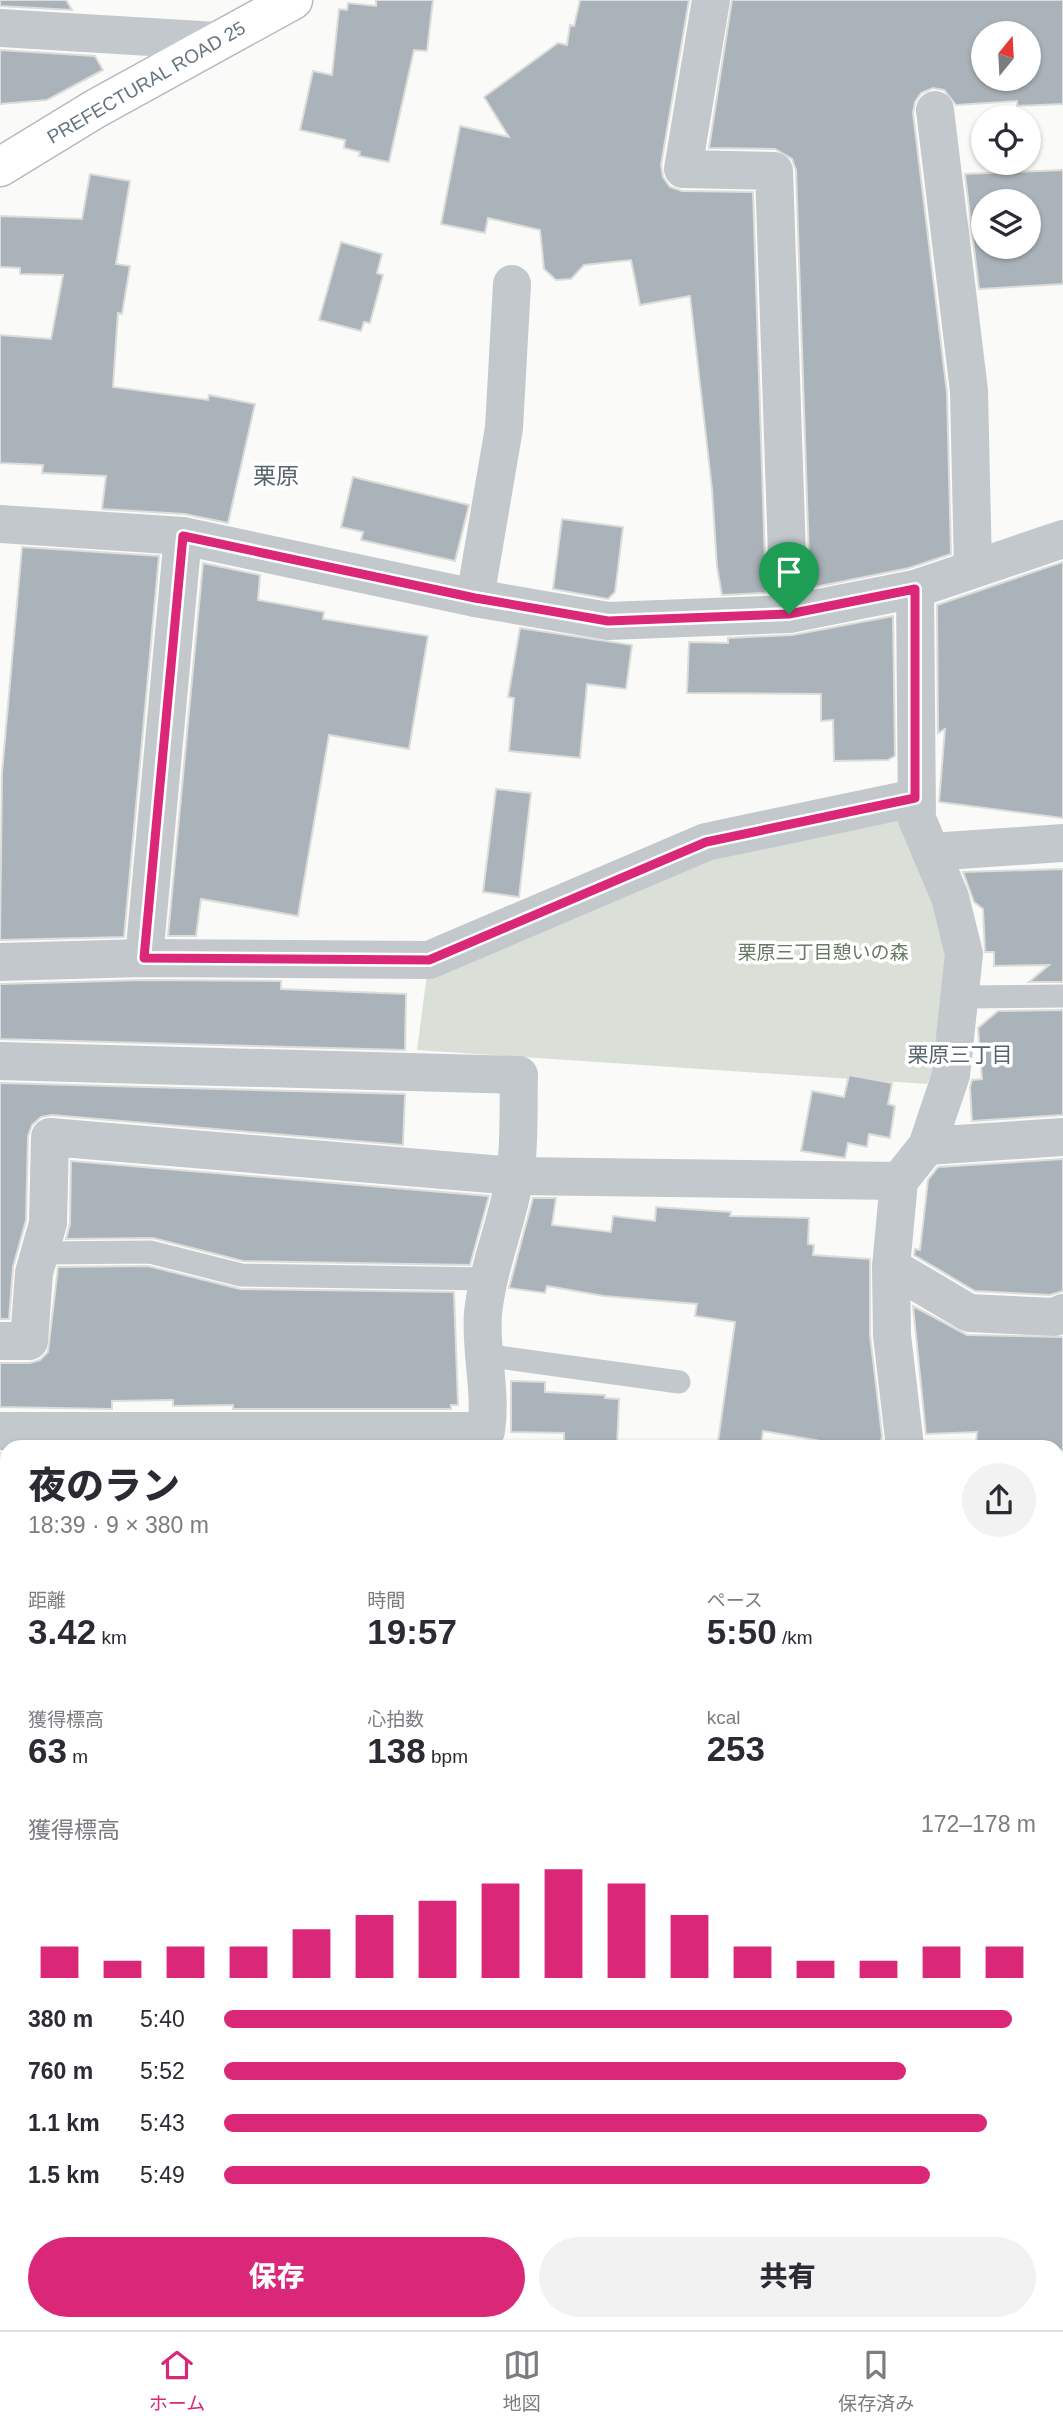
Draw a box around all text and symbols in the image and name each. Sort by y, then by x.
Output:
street label: PREFECTURAL ROAD 25 [43,17,249,148]
north arrow [971,21,1041,91]
map controls [971,21,1041,259]
button: locate [971,105,1041,175]
button: layers [971,189,1041,259]
district label: 栗原 [253,463,299,489]
pin [759,542,819,614]
icon: arrive [770,553,808,591]
park label: 栗原三丁目憩いの森 [737,942,909,963]
district label: 栗原三丁目 [908,1043,1013,1066]
button: share [962,1463,1036,1537]
text: 夜のラン [28,1465,180,1507]
text: 18:39 · 9 × 380 m [28,1512,209,1538]
text: 距離 [28,1590,66,1611]
text: 時間 [367,1590,405,1611]
text: ペース [707,1590,763,1611]
text: 3.42 [28,1612,96,1651]
text: 19:57 [367,1612,457,1651]
text: 5:50 [707,1612,777,1651]
text: km [96,1627,127,1648]
text: /km [777,1627,813,1648]
text: kcal [707,1707,740,1728]
text: 獲得標高 [28,1709,104,1730]
text: 心拍数 [367,1709,424,1730]
text: 253 [707,1729,765,1768]
text: 63 [28,1731,67,1770]
text: 138 [367,1731,426,1770]
text: m [67,1746,88,1767]
text: bpm [426,1746,468,1767]
text: 172–178 m [921,1811,1036,1837]
text: 獲得標高 [28,1817,120,1843]
text: 380 m [28,2006,93,2032]
text: 5:40 [140,2006,185,2032]
text: 760 m [28,2058,93,2084]
text: 5:52 [140,2058,185,2084]
text: 1.1 km [28,2110,100,2136]
text: 5:43 [140,2110,185,2136]
text: 1.5 km [28,2162,100,2188]
text: 5:49 [140,2162,185,2188]
button: 保存 [28,2237,525,2317]
button: 共有 [539,2237,1036,2317]
tab: ホーム [149,2346,205,2415]
tab: 地図 [503,2346,541,2415]
tab: 保存済み [838,2346,914,2415]

